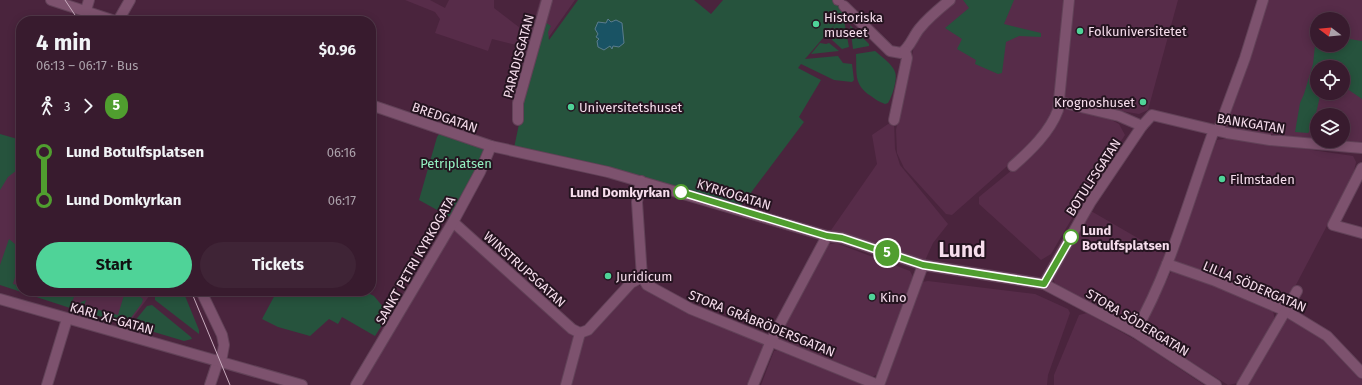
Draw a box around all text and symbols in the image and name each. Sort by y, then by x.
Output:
place label: Historiska museet [824,10,883,40]
north arrow [1310,12,1350,52]
map controls [1310,12,1350,148]
street label: PARADISGATAN [500,13,537,100]
marker: Historiska museet [811,19,821,29]
place label: Folkuniversitetet [1088,24,1187,39]
marker: Folkuniversitetet [1075,26,1085,36]
text: 4 min [36,29,91,56]
text: $0.96 [319,41,356,59]
text: 06:13 – 06:17 · Bus [36,58,138,73]
button: locate [1310,60,1350,100]
icon: walk [36,95,58,117]
icon: forward [77,95,99,117]
place label: Krognoshuset [1054,95,1135,110]
text: 5 [113,97,120,114]
marker: Krognoshuset [1138,97,1148,107]
text: 3 [64,99,71,114]
street label: BREDGATAN [410,99,480,136]
place label: Universitetshuset [579,100,683,115]
marker: Universitetshuset [566,102,576,112]
button: layers [1310,108,1350,148]
street label: BANKGATAN [1216,111,1286,136]
street label: BOTULFSGATAN [1063,136,1124,219]
text: Lund Botulfsplatsen [66,143,204,161]
text: 06:16 [327,145,356,160]
park label: Petriplatsen [420,156,492,171]
place label: Filmstaden [1230,172,1295,187]
marker: Filmstaden [1217,174,1227,184]
street label: KYRKOGATAN [695,176,773,213]
marker: Lund Domkyrkan [673,184,689,200]
place label: Lund Domkyrkan [570,185,670,200]
text: Lund Domkyrkan [66,191,181,209]
text: 06:17 [328,193,356,208]
street label: SANKT PETRI KYRKOGATA [373,193,459,327]
place label: Lund Botulfsplatsen [1082,223,1169,253]
street label: WINSTRUPSGATAN [481,229,569,310]
marker: Lund Botulfsplatsen [1063,229,1079,245]
district label: Lund [938,237,986,263]
line badge: 5 [874,240,900,266]
button: Start [36,242,192,288]
button: Tickets [200,242,356,288]
text: 5 [883,244,891,261]
street label: LILLA SÖDERGATAN [1201,257,1309,315]
place label: Juridicum [616,269,672,284]
marker: Juridicum [603,271,613,281]
street label: STORA SÖDERGATAN [1084,285,1192,359]
street label: STORA GRÅBRÖDERSGATAN [686,286,838,360]
place label: Kino [880,290,907,305]
marker: Kino [867,292,877,302]
street label: KARL XI-GATAN [68,299,155,338]

